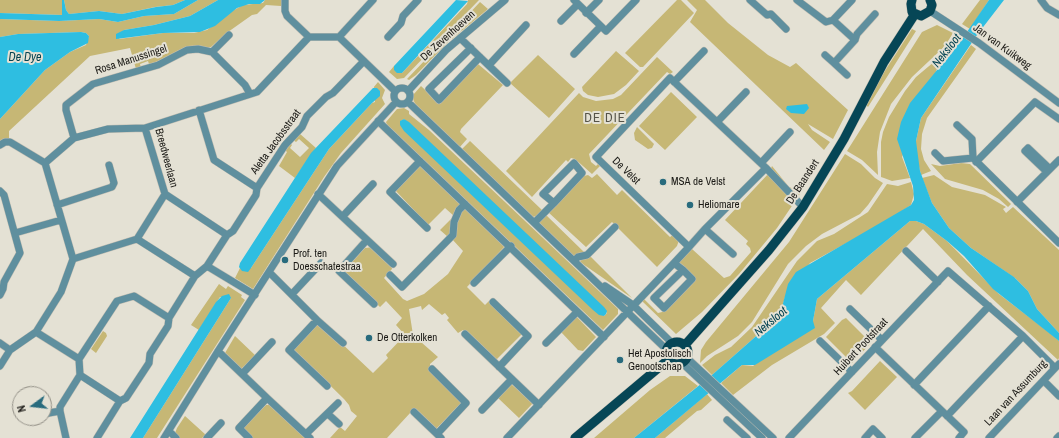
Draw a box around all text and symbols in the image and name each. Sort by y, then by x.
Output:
street label: De Zevenhoeven [418,8,478,64]
street label: Jan van Kuikweg [970,21,1034,73]
water label: Neksloot [930,31,964,71]
street label: Rosa Manussingel [93,42,169,78]
water label: De Dye [9,51,41,65]
street label: Aletta Jacobsstraat [248,107,304,177]
district label: DE DIE [584,111,626,127]
street label: Breedweerlaan [152,127,180,189]
street label: De Velst [609,155,643,187]
street label: De Baandert [784,157,822,207]
place label: MSA de Velst [671,175,725,189]
marker: MSA de Velst [658,177,668,187]
place label: Heliomare [698,198,740,212]
marker: Heliomare [685,200,695,210]
place label: Prof. ten Doesschatestraa [293,247,361,273]
marker: Prof. ten Doesschatestraa [280,255,290,265]
water label: Neksloot [752,304,790,340]
street label: Huibert Pootstraat [831,316,891,378]
place label: De Otterkolken [377,331,437,345]
marker: De Otterkolken [364,333,374,343]
place label: Het Apostolisch Genootschap [628,347,691,373]
marker: Het Apostolisch Genootschap [615,355,625,365]
street label: Laan van Assumburg [982,357,1050,429]
north arrow [12,386,52,426]
text: N [14,404,29,414]

